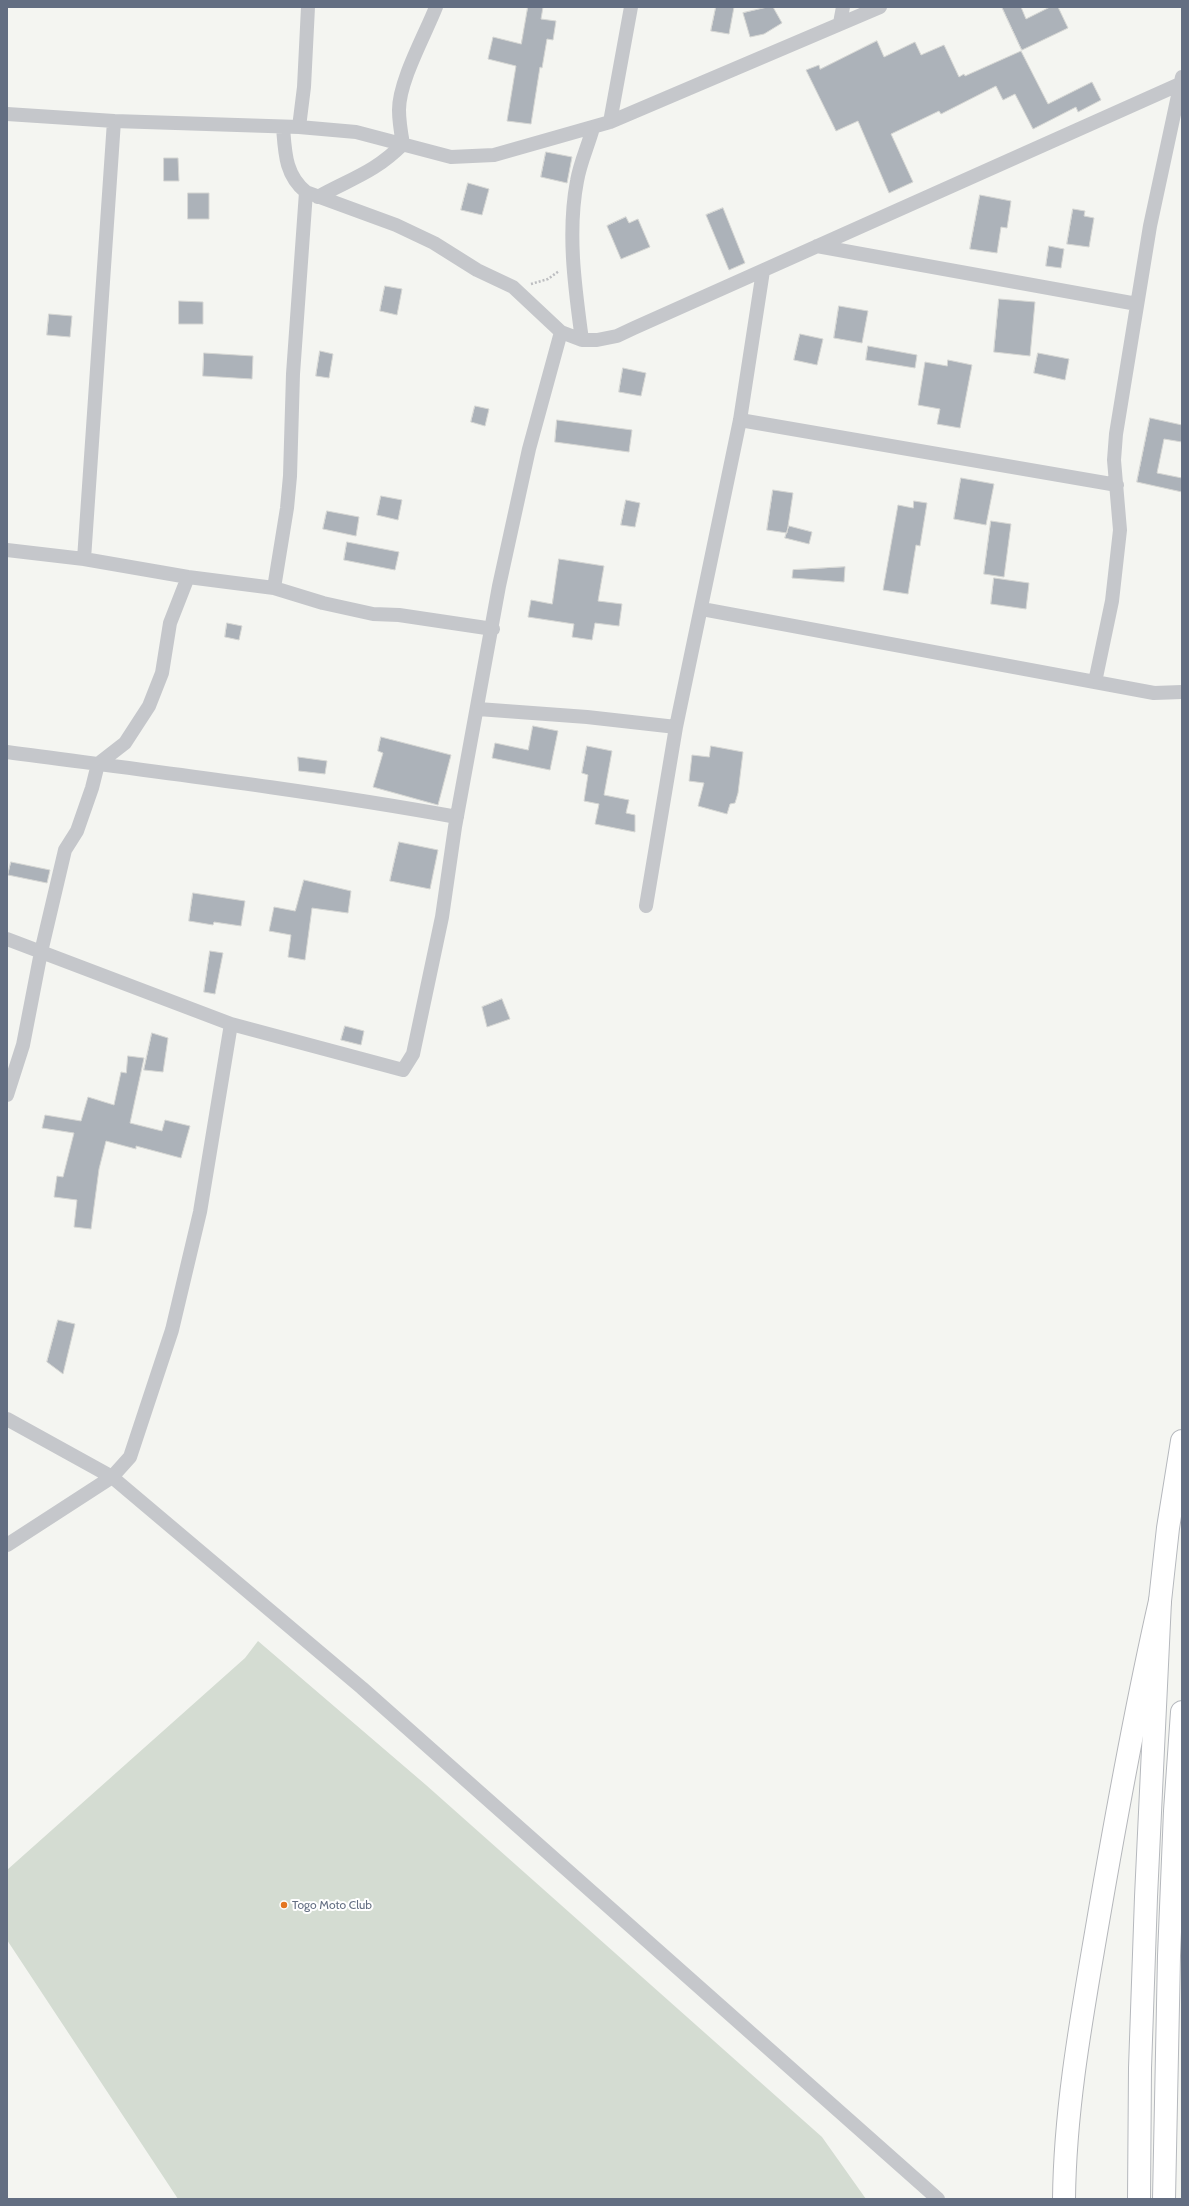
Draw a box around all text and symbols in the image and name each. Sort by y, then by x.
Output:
place label: Togo Moto Club [292,1898,372,1912]
marker: Togo Moto Club [279,1900,289,1910]

